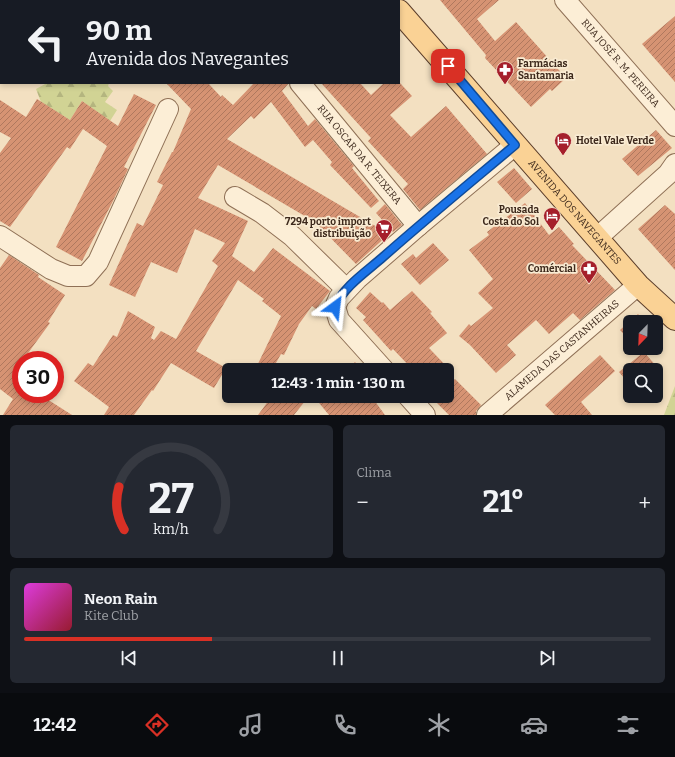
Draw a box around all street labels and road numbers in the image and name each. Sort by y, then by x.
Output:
street label: RUA JOSÉ R. M. PEREIRA [579,17,662,110]
street label: RUA OSCAR DA R. TEIXERA [315,103,404,208]
street label: AVENIDA DOS NAVEGANTES [526,157,623,267]
street label: ALAMEDA DAS CASTANHEIRAS [502,298,622,403]

